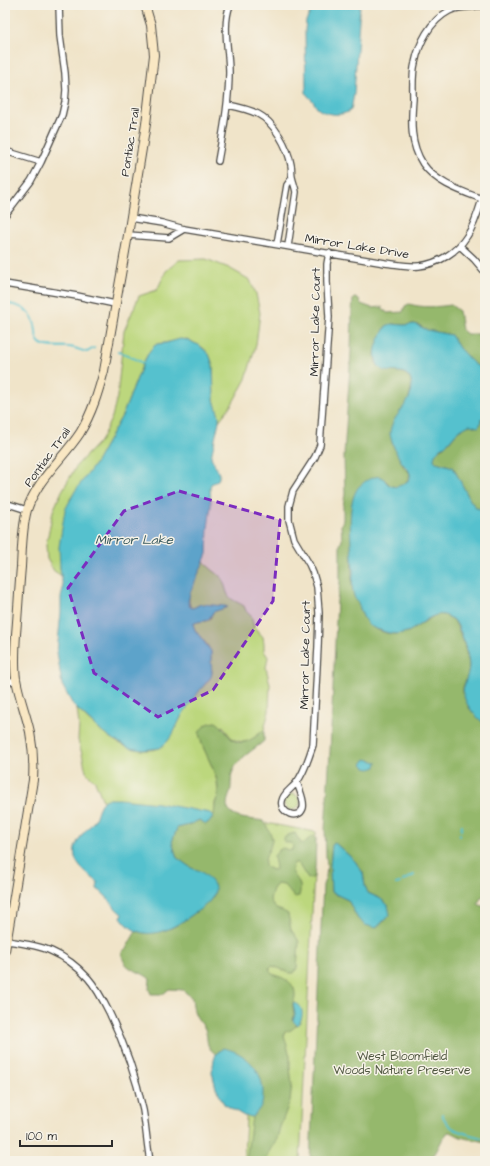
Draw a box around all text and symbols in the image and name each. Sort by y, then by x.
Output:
street label: Pontiac Trail [117,106,144,178]
street label: Mirror Lake Drive [304,230,411,263]
street label: Mirror Lake Court [306,267,325,377]
street label: Pontiac Trail [20,424,75,490]
water label: Mirror Lake [95,531,174,549]
street label: Mirror Lake Court [296,600,315,710]
park label: West Bloomfield Woods Nature Preserve [334,1048,471,1079]
scale bar [20,1122,112,1148]
text: 100 m [26,1128,57,1145]

